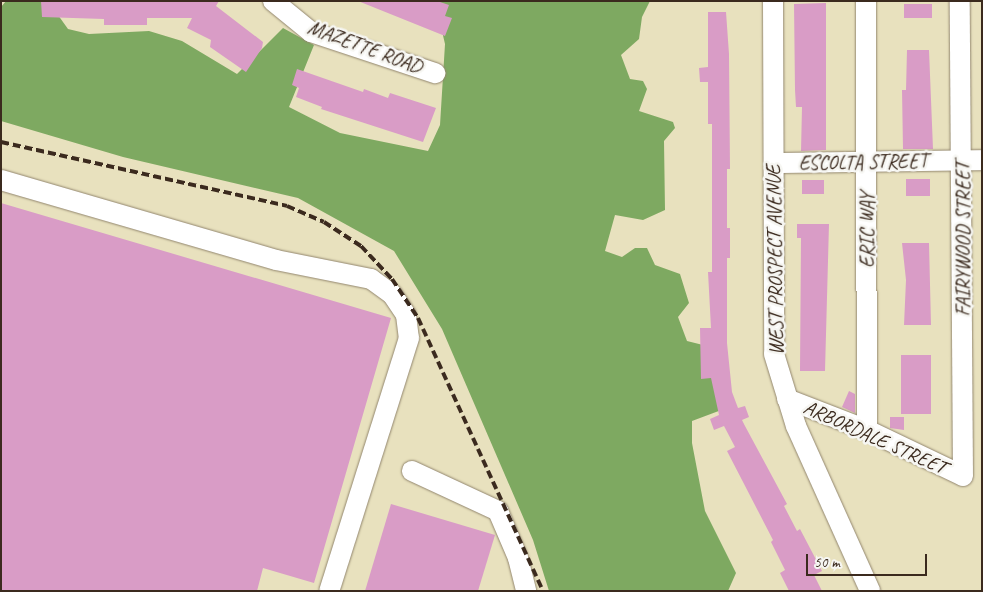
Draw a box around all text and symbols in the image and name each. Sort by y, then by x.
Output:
street label: MAZETTE ROAD [304,15,426,79]
street label: ESCOLTA STREET [799,149,927,175]
street label: FAIRYWOOD STREET [951,162,975,316]
street label: WEST PROSPECT AVENUE [761,164,789,356]
street label: ERIC WAY [855,191,879,269]
street label: ARBORDALE STREET [800,395,950,479]
scale bar [808,544,929,576]
text: 50 m [814,553,840,572]

